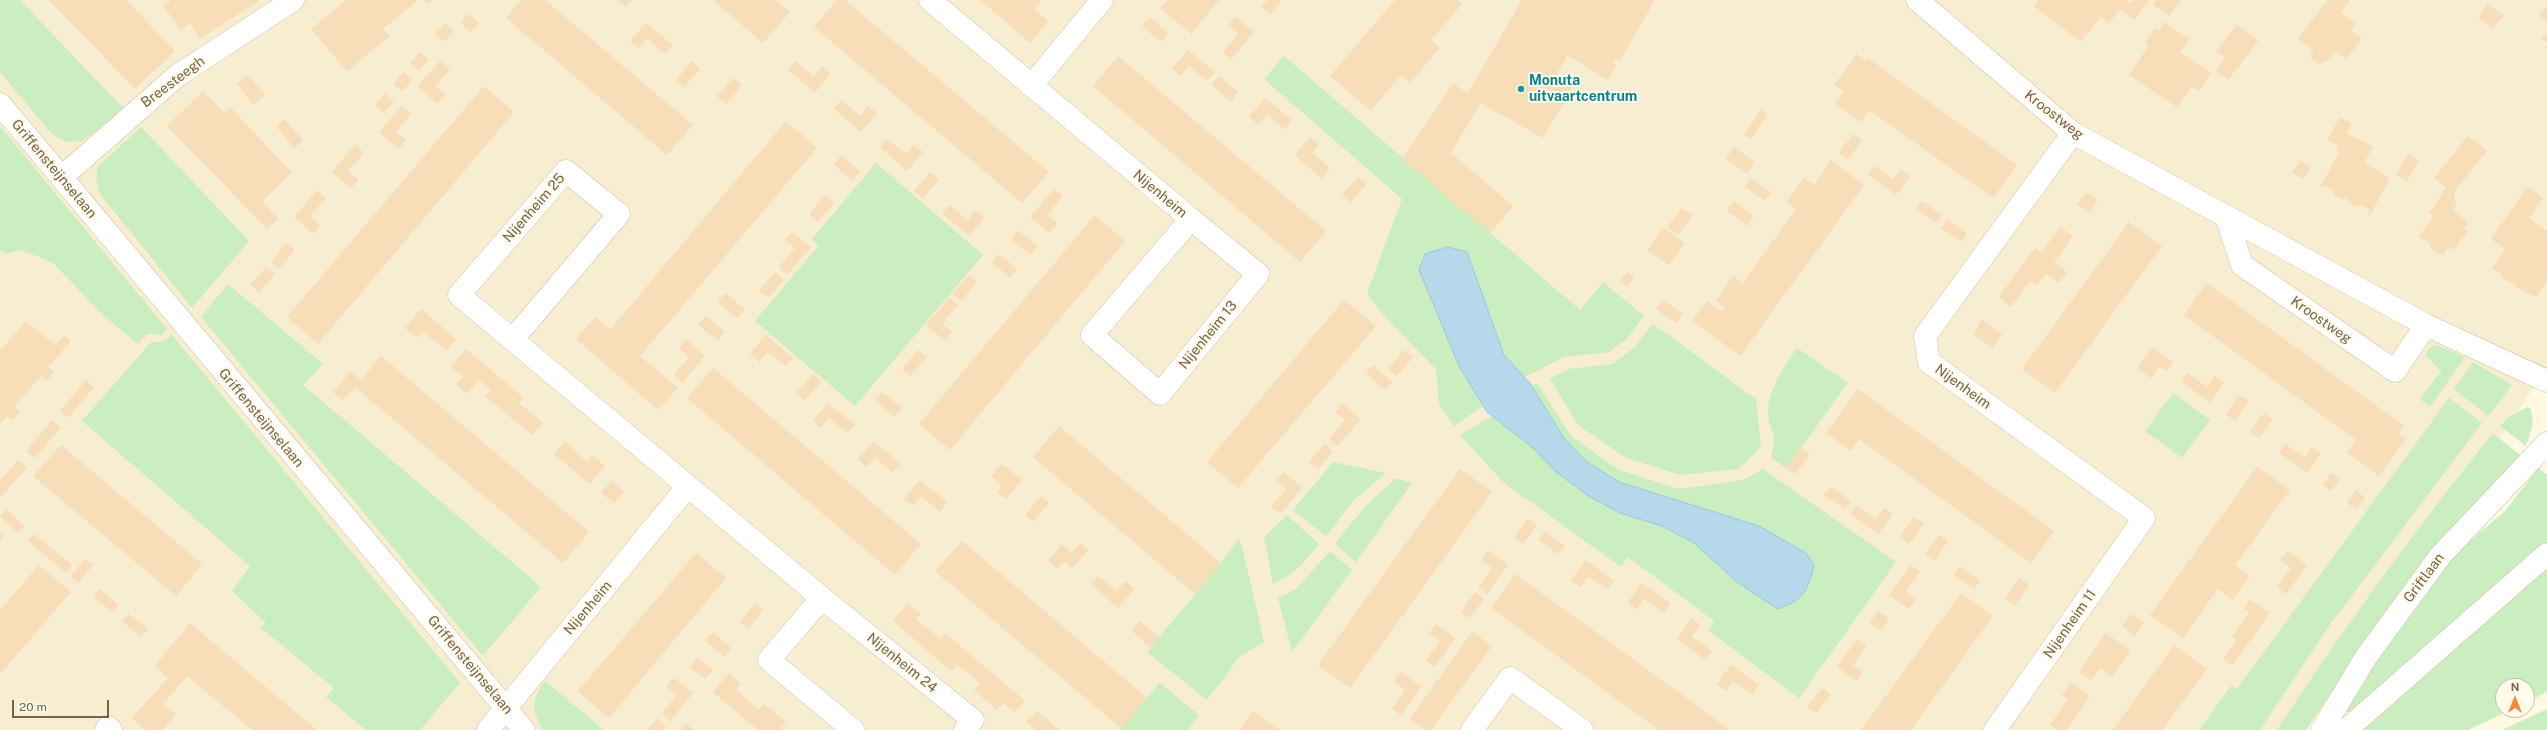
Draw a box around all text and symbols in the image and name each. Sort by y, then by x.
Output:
street label: Breesteegh [138,53,208,111]
place label: Monuta uitvaartcentrum [1529,73,1637,106]
marker: Monuta uitvaartcentrum [1516,84,1526,94]
street label: Kroostweg [2021,87,2087,143]
street label: Griffensteijnselaan [8,116,100,222]
street label: Nijenheim [1130,167,1190,221]
street label: Nijenheim 25 [499,170,569,246]
street label: Kroostweg [2287,293,2355,347]
street label: Nijenheim 13 [1175,297,1241,373]
street label: Nijenheim [1932,361,1994,413]
street label: Griffensteijnselaan [215,365,307,471]
street label: Griftlaan [2400,550,2448,606]
street label: Nijenheim [561,578,615,638]
street label: Nijenheim 11 [2040,586,2100,662]
street label: Griffensteijnselaan [424,612,516,718]
street label: Nijenheim 24 [863,629,941,697]
north arrow [2495,678,2535,718]
text: N [2511,681,2519,693]
scale bar [14,692,111,718]
text: 20 m [19,700,47,714]

